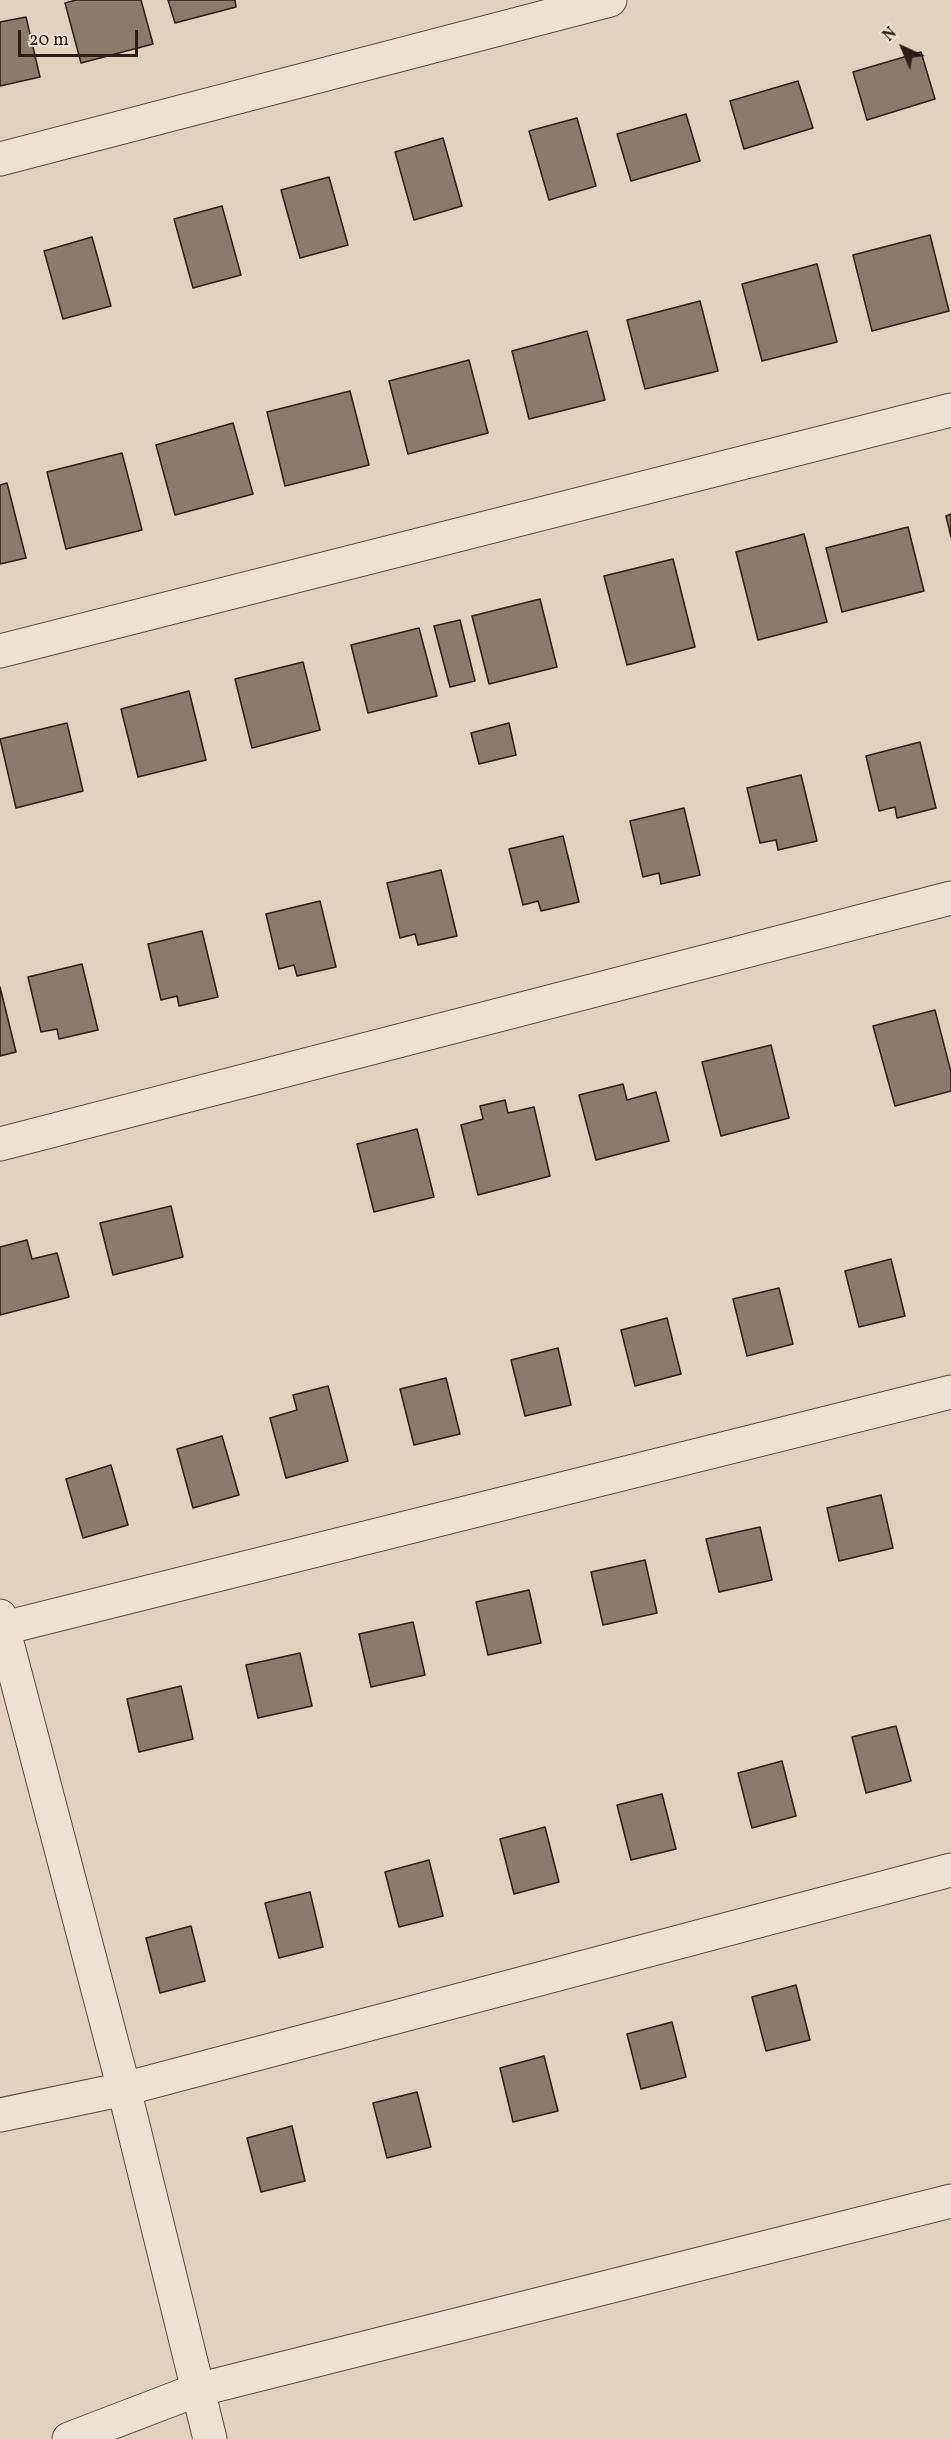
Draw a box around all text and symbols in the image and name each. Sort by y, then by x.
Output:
scale bar [21,18,141,56]
north arrow [873,18,933,78]
text: N [879,23,902,47]
text: 20 m [29,28,69,53]

